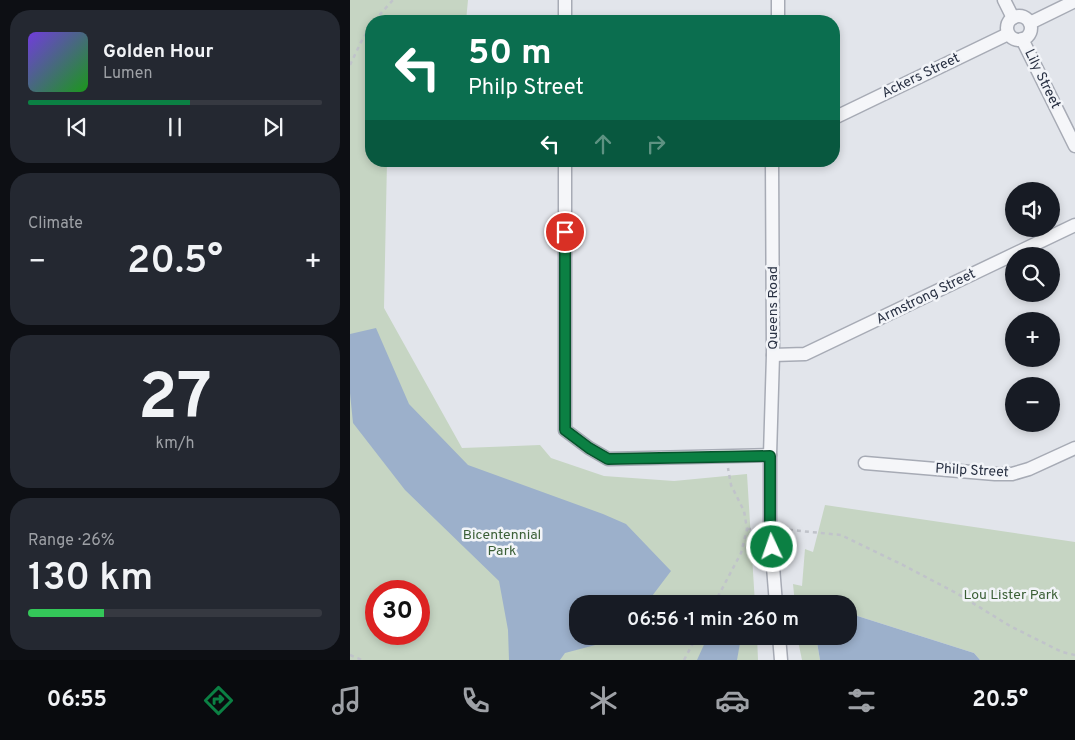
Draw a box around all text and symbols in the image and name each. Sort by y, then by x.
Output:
text: 50 m [468,32,552,76]
icon: left [385,35,450,100]
text: Golden Hour [103,40,214,64]
street label: Lily Street [1020,46,1064,112]
street label: Ackers Street [879,50,963,102]
text: Lumen [103,64,153,84]
text: Philp Street [468,75,584,102]
icon: previous [63,113,91,141]
icon: pause [161,113,189,141]
icon: next [259,113,287,141]
icon: left [536,130,564,158]
icon: ahead [589,130,617,158]
icon: right [642,130,670,158]
map controls [1005,182,1060,432]
button: sound [1005,182,1060,237]
pin [544,211,586,253]
text: Climate [28,214,83,234]
icon: arrive [551,218,579,246]
text: 20.5° [127,238,223,287]
text: − [28,245,46,281]
text: + [304,245,322,281]
button: search [1005,247,1060,302]
street label: Queens Road [765,266,782,350]
street label: Armstrong Street [873,266,979,328]
button: + [1005,312,1060,367]
text: 27 [138,360,212,442]
button: − [1005,377,1060,432]
text: km/h [156,434,194,454]
street label: Philp Street [935,461,1009,481]
position arrow [745,520,797,572]
park label: Bicentennial Park [463,527,541,560]
text: Range · 26% [28,531,115,551]
text: 130 km [28,555,153,604]
speed limit sign: 30 [365,580,430,645]
park label: Lou Lister Park [963,587,1059,604]
text: 06:56 · 1 min · 260 m [627,608,799,632]
icon: directions [201,683,236,718]
icon: music [329,683,364,718]
icon: phone [458,683,493,718]
icon: climate [586,683,621,718]
icon: car [715,683,750,718]
icon: filters [844,683,879,718]
text: 06:55 [47,687,107,714]
text: 20.5° [972,687,1028,714]

